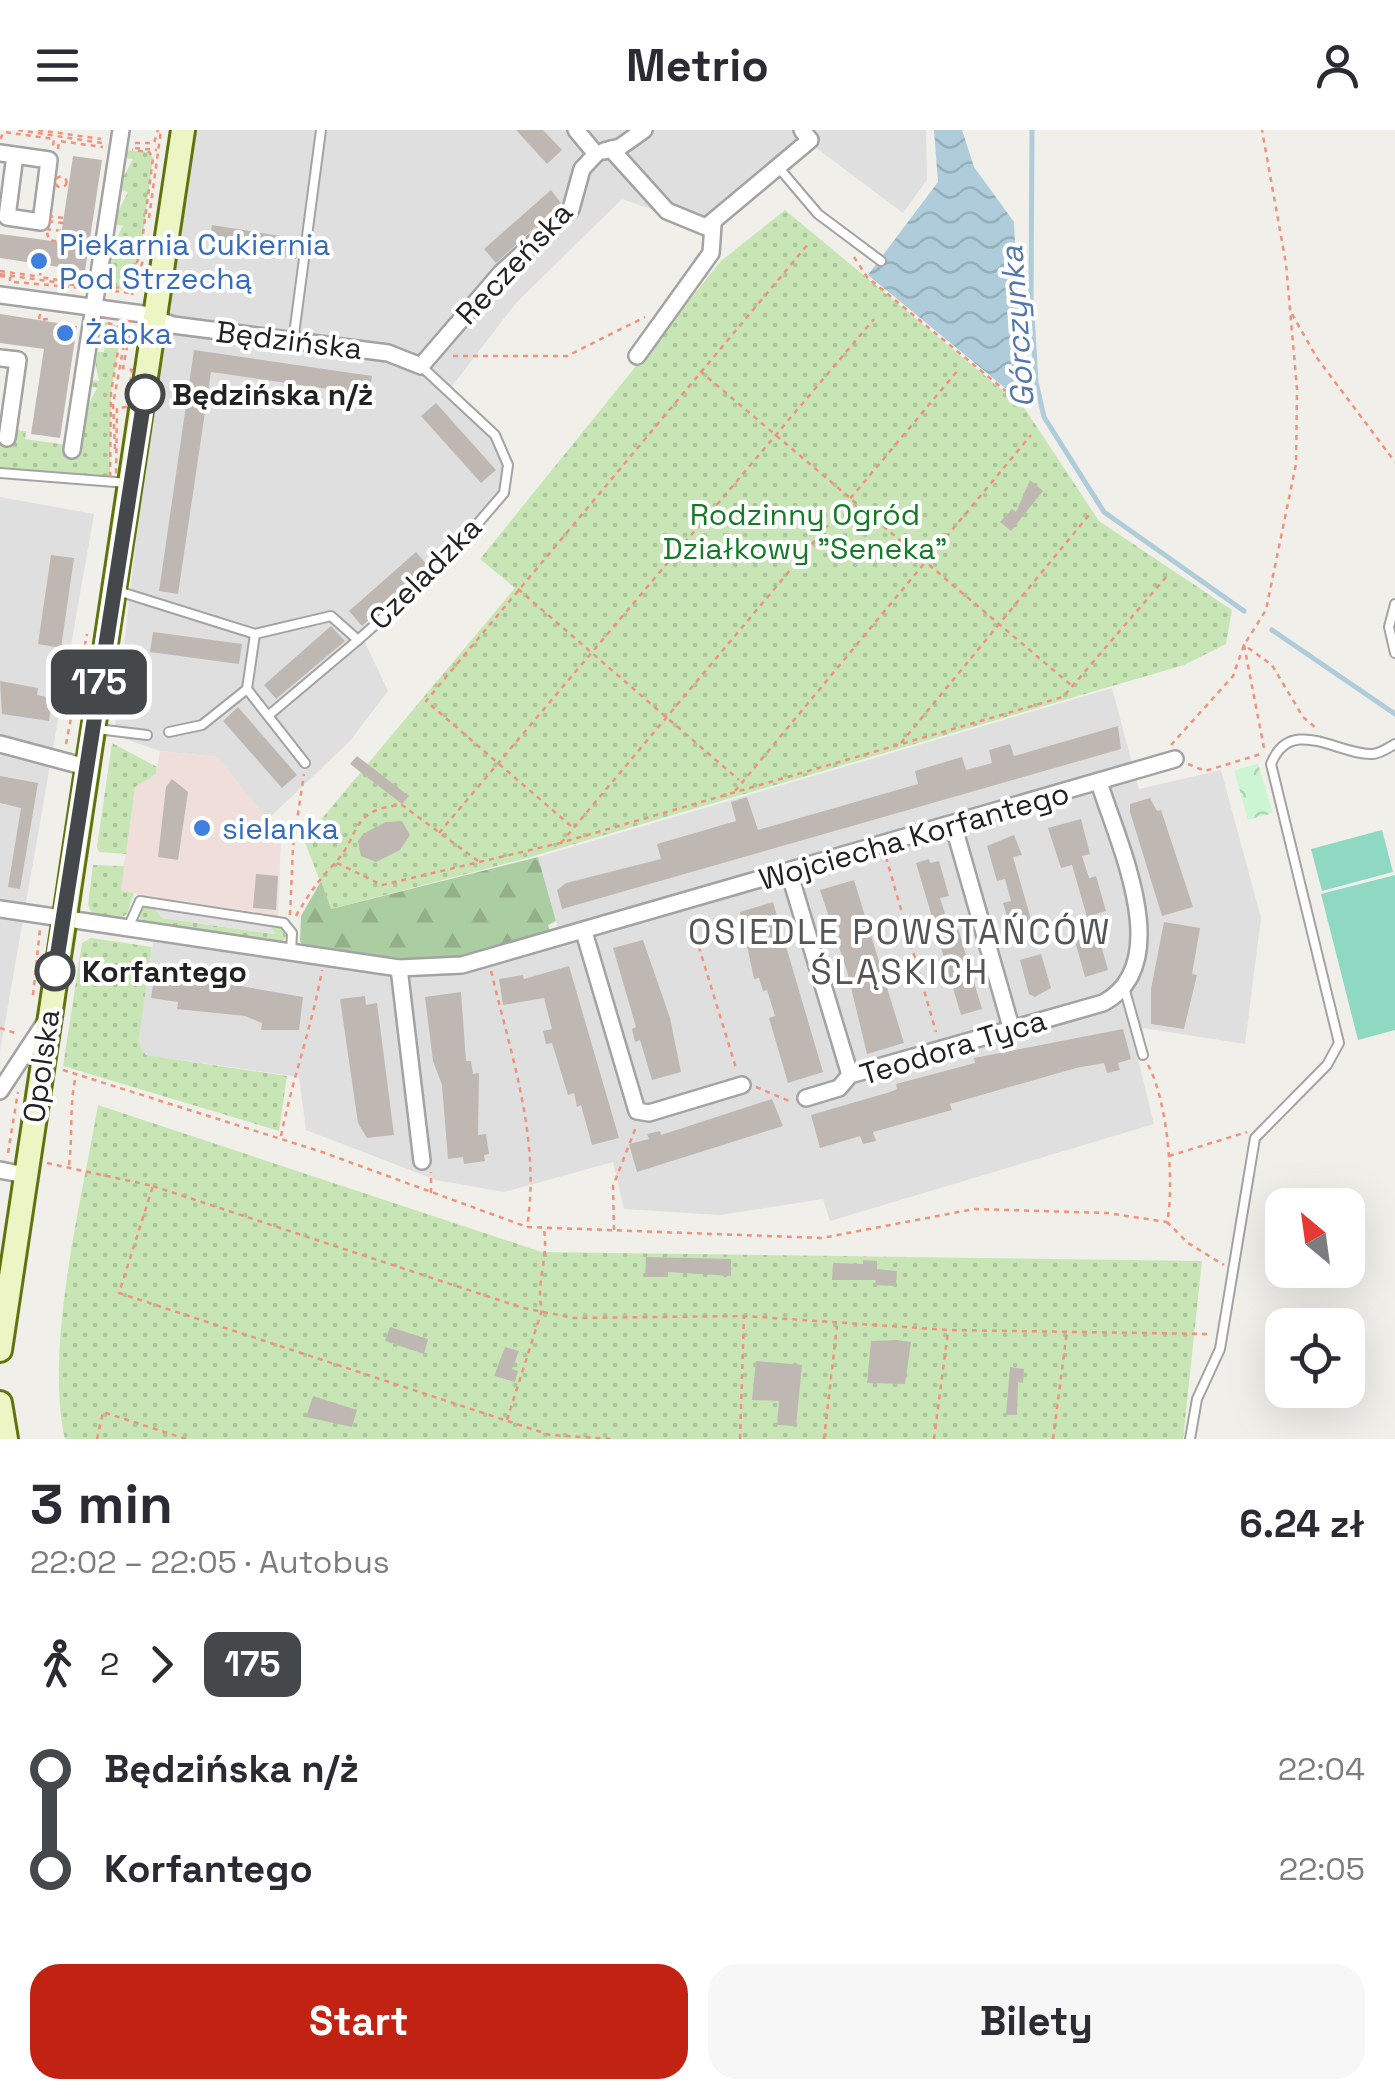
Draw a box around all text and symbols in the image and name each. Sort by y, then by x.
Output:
text: Metrio [626,37,769,94]
icon: menu [30,38,85,93]
icon: person [1310,38,1365,93]
street label: Reczeńska [447,193,581,333]
place label: Piekarnia Cukiernia Pod Strzechą [59,225,330,298]
water label: Górczynka [991,244,1043,409]
marker: Piekarnia Cukiernia Pod Strzechą [28,250,50,272]
street label: Będzińska [214,312,364,368]
place label: Żabka [85,314,172,353]
marker: Żabka [54,322,76,344]
marker: Będzińska n/ż [126,375,164,413]
place label: Będzińska n/ż [172,375,373,414]
park label: Rodzinny Ogród Działkowy "Seneka" [663,495,947,568]
street label: Czeladzka [360,508,490,638]
line badge: 175 [42,650,156,714]
text: 175 [71,660,127,704]
street label: Wojciecha Korfantego [754,773,1074,899]
place label: sielanka [222,809,339,848]
marker: sielanka [191,817,213,839]
district label: OSIEDLE POWSTAŃCÓW ŚLĄSKICH [688,910,1112,994]
marker: Korfantego [36,952,74,990]
place label: Korfantego [82,952,247,991]
street label: Teodora Tyca [855,1000,1051,1094]
street label: Opolska [14,1007,68,1125]
north arrow [1265,1188,1365,1288]
map controls [1265,1188,1365,1408]
button: locate [1265,1308,1365,1408]
text: 3 min [30,1469,173,1539]
text: 6.24 zł [1239,1500,1365,1548]
text: 22:02 – 22:05 · Autobus [30,1542,390,1582]
icon: walk [30,1637,85,1692]
icon: forward [134,1637,189,1692]
text: 175 [224,1642,281,1686]
text: 2 [100,1644,119,1684]
text: Będzińska n/ż [104,1745,359,1793]
text: 22:04 [1278,1749,1365,1789]
text: Korfantego [104,1845,313,1893]
text: 22:05 [1279,1849,1365,1889]
button: Start [30,1964,688,2079]
button: Bilety [708,1964,1365,2079]

